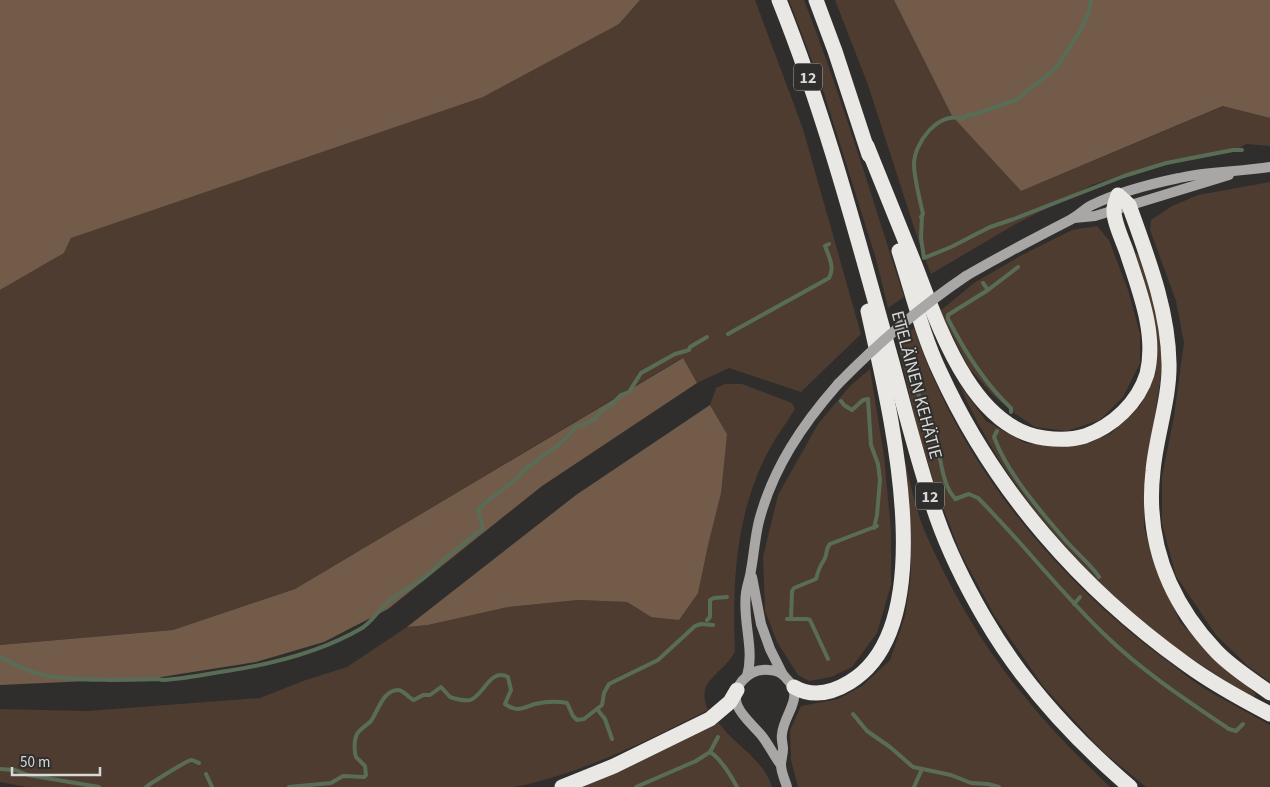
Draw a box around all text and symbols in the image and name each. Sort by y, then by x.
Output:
road number: 12 [794,64,822,90]
street label: ETELÄINEN KEHÄTIE [885,308,948,462]
road number: 12 [916,482,944,510]
scale bar [12,744,100,776]
text: 50 m [20,752,50,773]

